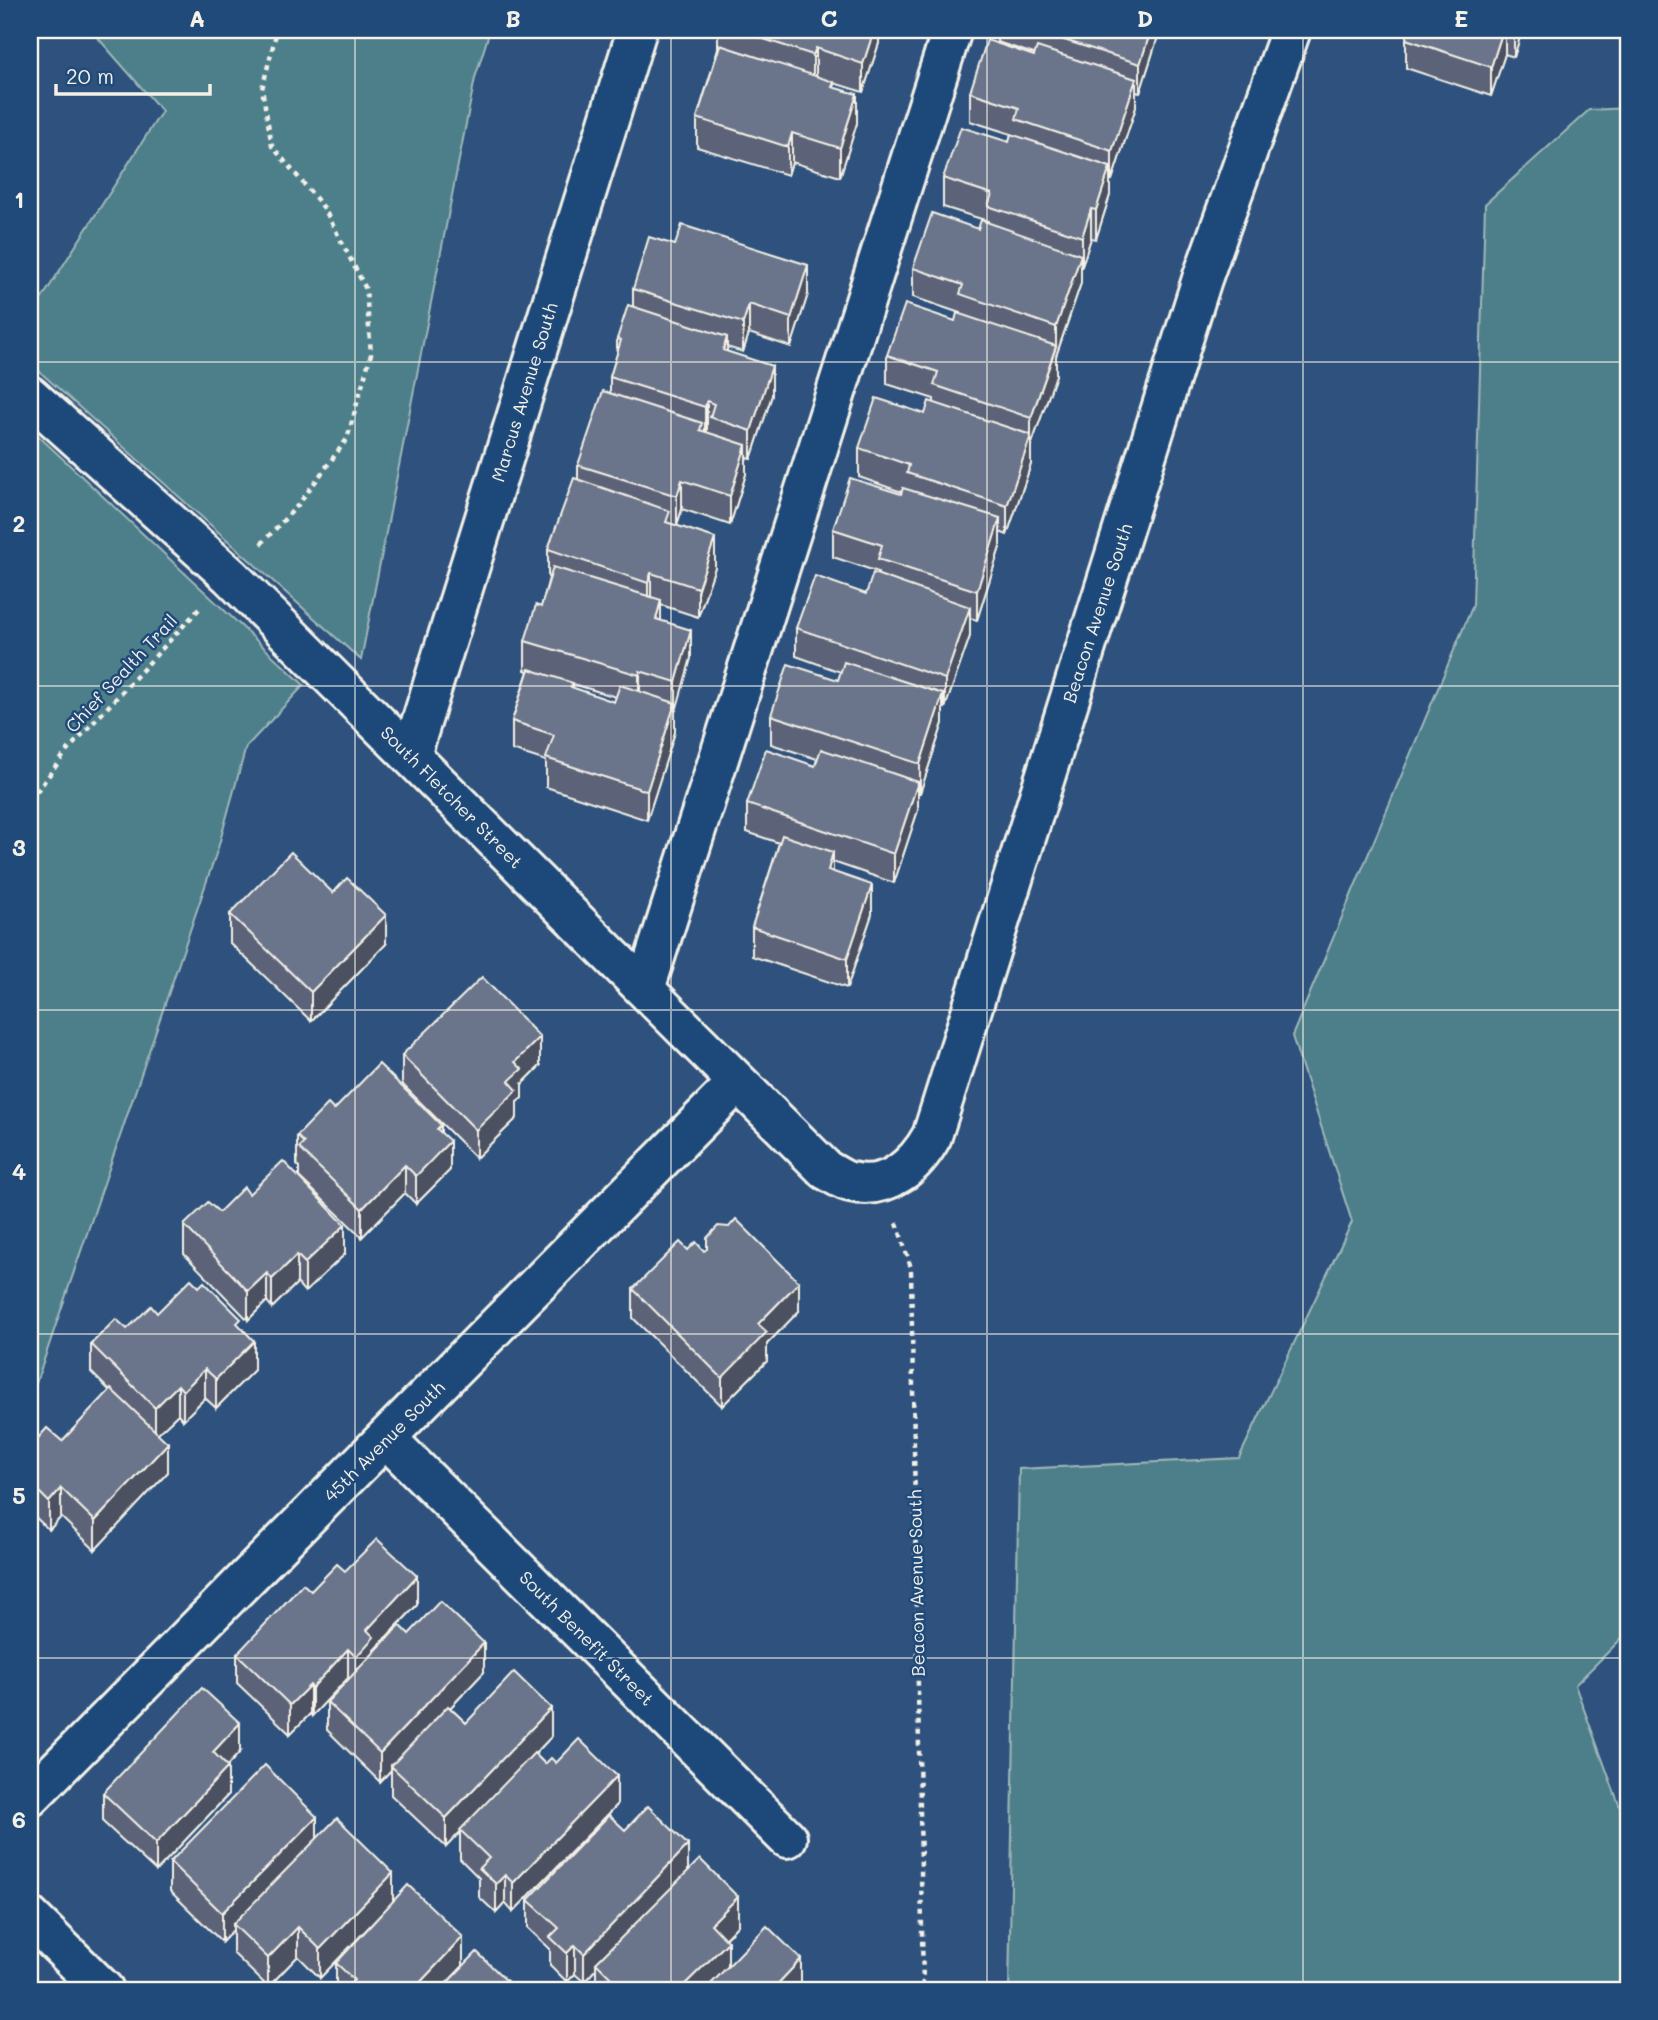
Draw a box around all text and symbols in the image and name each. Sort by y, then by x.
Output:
text: A [189,3,205,33]
text: B [505,3,521,33]
text: C [820,3,838,33]
text: D [1137,3,1153,33]
text: E [1454,3,1468,33]
scale bar [56,52,210,96]
text: 20 m [66,62,114,89]
text: 1 [14,184,24,214]
street label: Marcus Avenue South [485,299,563,485]
text: 2 [13,508,25,538]
street label: Beacon Avenue South [1057,520,1137,706]
street label: Chief Sealth Trail [60,609,182,737]
street label: South Fletcher Street [376,721,528,873]
text: 3 [12,832,26,862]
text: 4 [12,1156,26,1186]
street label: 45th Avenue South [318,1375,450,1507]
text: 5 [12,1480,26,1510]
street label: Beacon Avenue South [902,1489,930,1677]
street label: South Benefit Street [514,1565,660,1711]
text: 6 [12,1804,26,1834]

